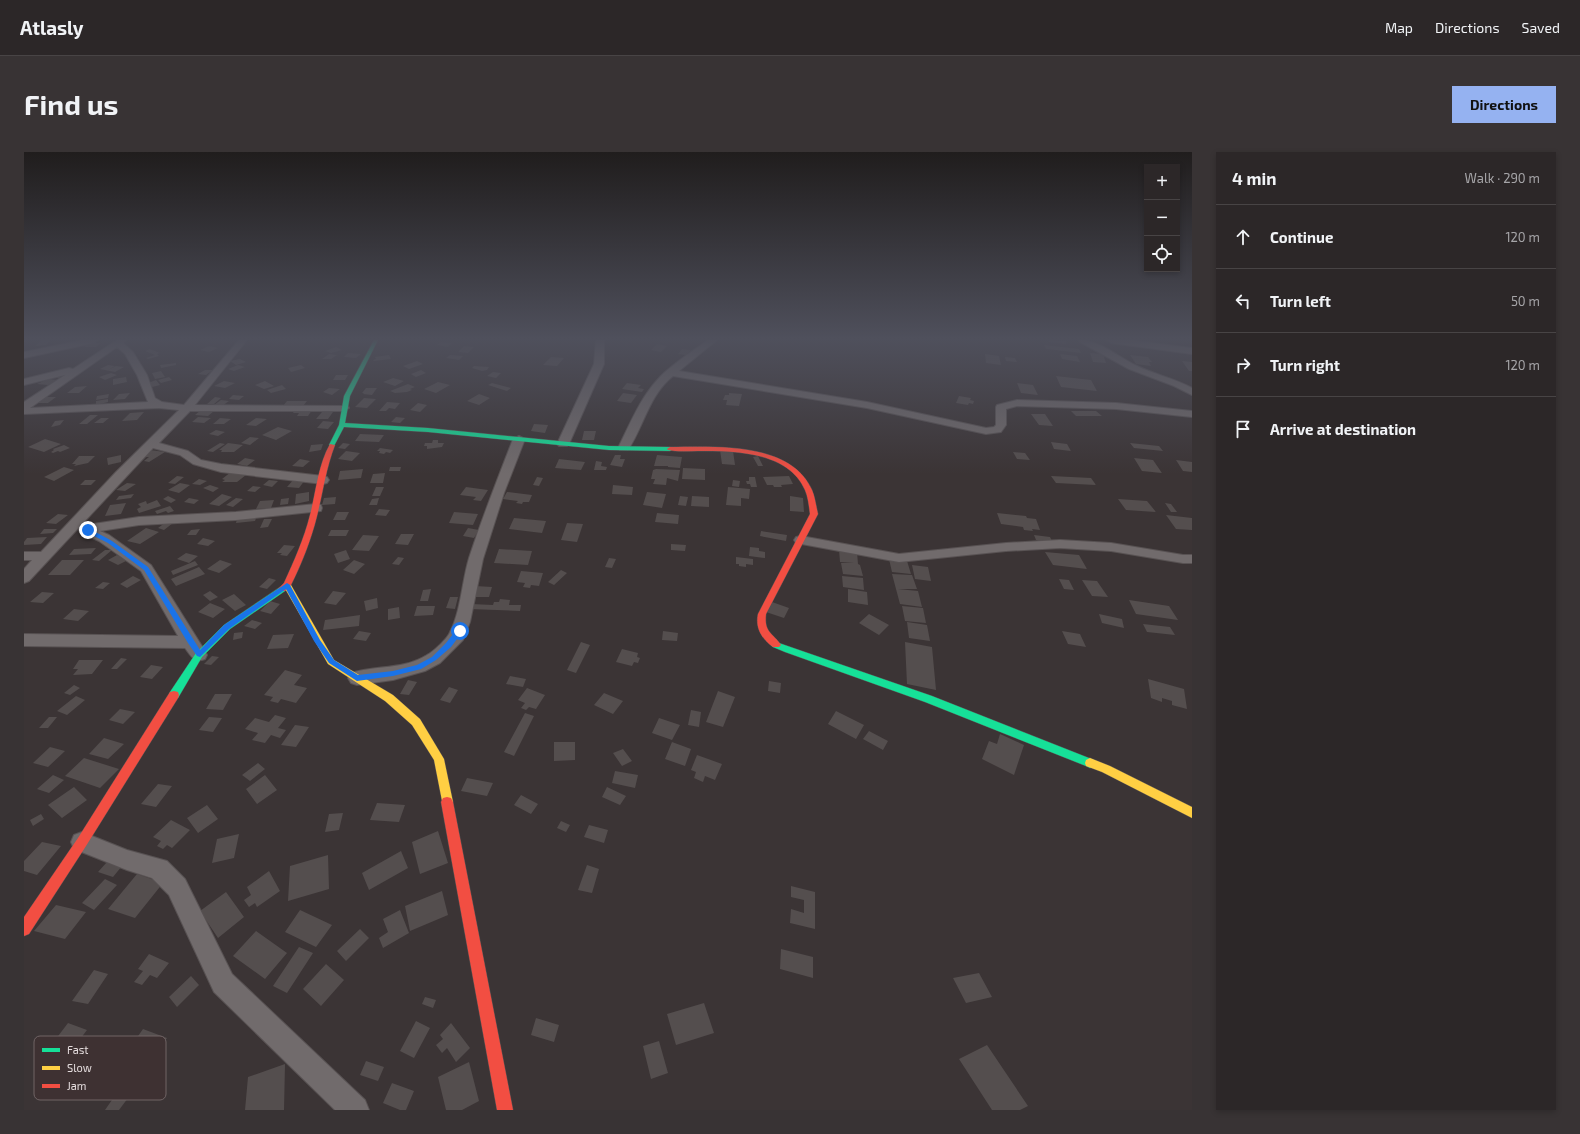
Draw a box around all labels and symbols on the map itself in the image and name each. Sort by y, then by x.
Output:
route end [79,521,97,539]
route start [451,622,469,640]
legend [34,1036,166,1100]
text: Fast [67,1043,89,1056]
text: Slow [67,1061,92,1074]
text: Jam [67,1079,86,1092]

